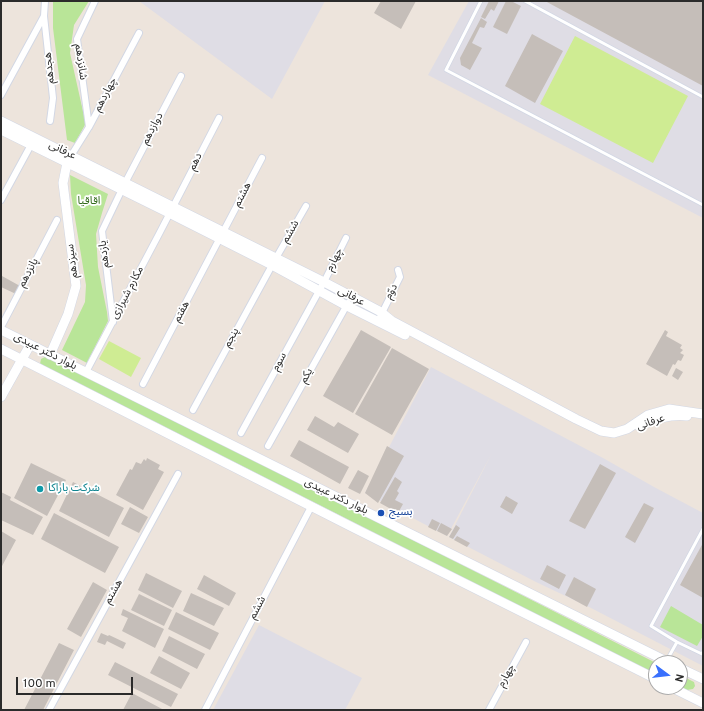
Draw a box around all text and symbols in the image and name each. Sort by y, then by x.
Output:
street label: شانزدهم [71,43,89,81]
street label: هجدهم [42,52,58,84]
street label: چهاردهم [92,76,120,114]
street label: دوازدهم [139,111,167,147]
street label: عرفانی [46,139,78,163]
street label: دهم [186,151,206,173]
street label: هشتم [231,180,255,210]
park label: اقاقیا [78,195,100,209]
street label: ششم [279,218,303,246]
street label: یازدهم [97,239,113,269]
street label: سیزدهم [64,243,82,279]
street label: چهارم [324,246,346,274]
street label: پانزدهم [16,256,42,290]
street label: مکارم شیرازی [109,264,147,322]
street label: دوّم [383,282,401,302]
street label: عرفانی [335,284,367,310]
street label: هفتم [171,299,193,325]
street label: پنجم [221,326,243,350]
street label: بلوار دکتر عبیدی [11,330,79,374]
street label: سوم [270,350,290,374]
street label: یکم [298,366,316,386]
street label: عرفانی [635,412,667,434]
street label: بلوار دکتر عبیدی [302,476,370,518]
place label: شرکت باراکا [48,482,100,496]
marker: شرکت باراکا [35,484,45,494]
place label: بسیج [389,506,413,520]
marker: بسیج [376,508,386,518]
street label: هشتم [102,577,126,607]
street label: ششم [247,594,269,622]
north arrow [648,655,688,695]
street label: چهارم [495,662,519,690]
scale bar [18,669,135,695]
text: N [671,672,686,683]
text: 100 m [23,676,56,692]

